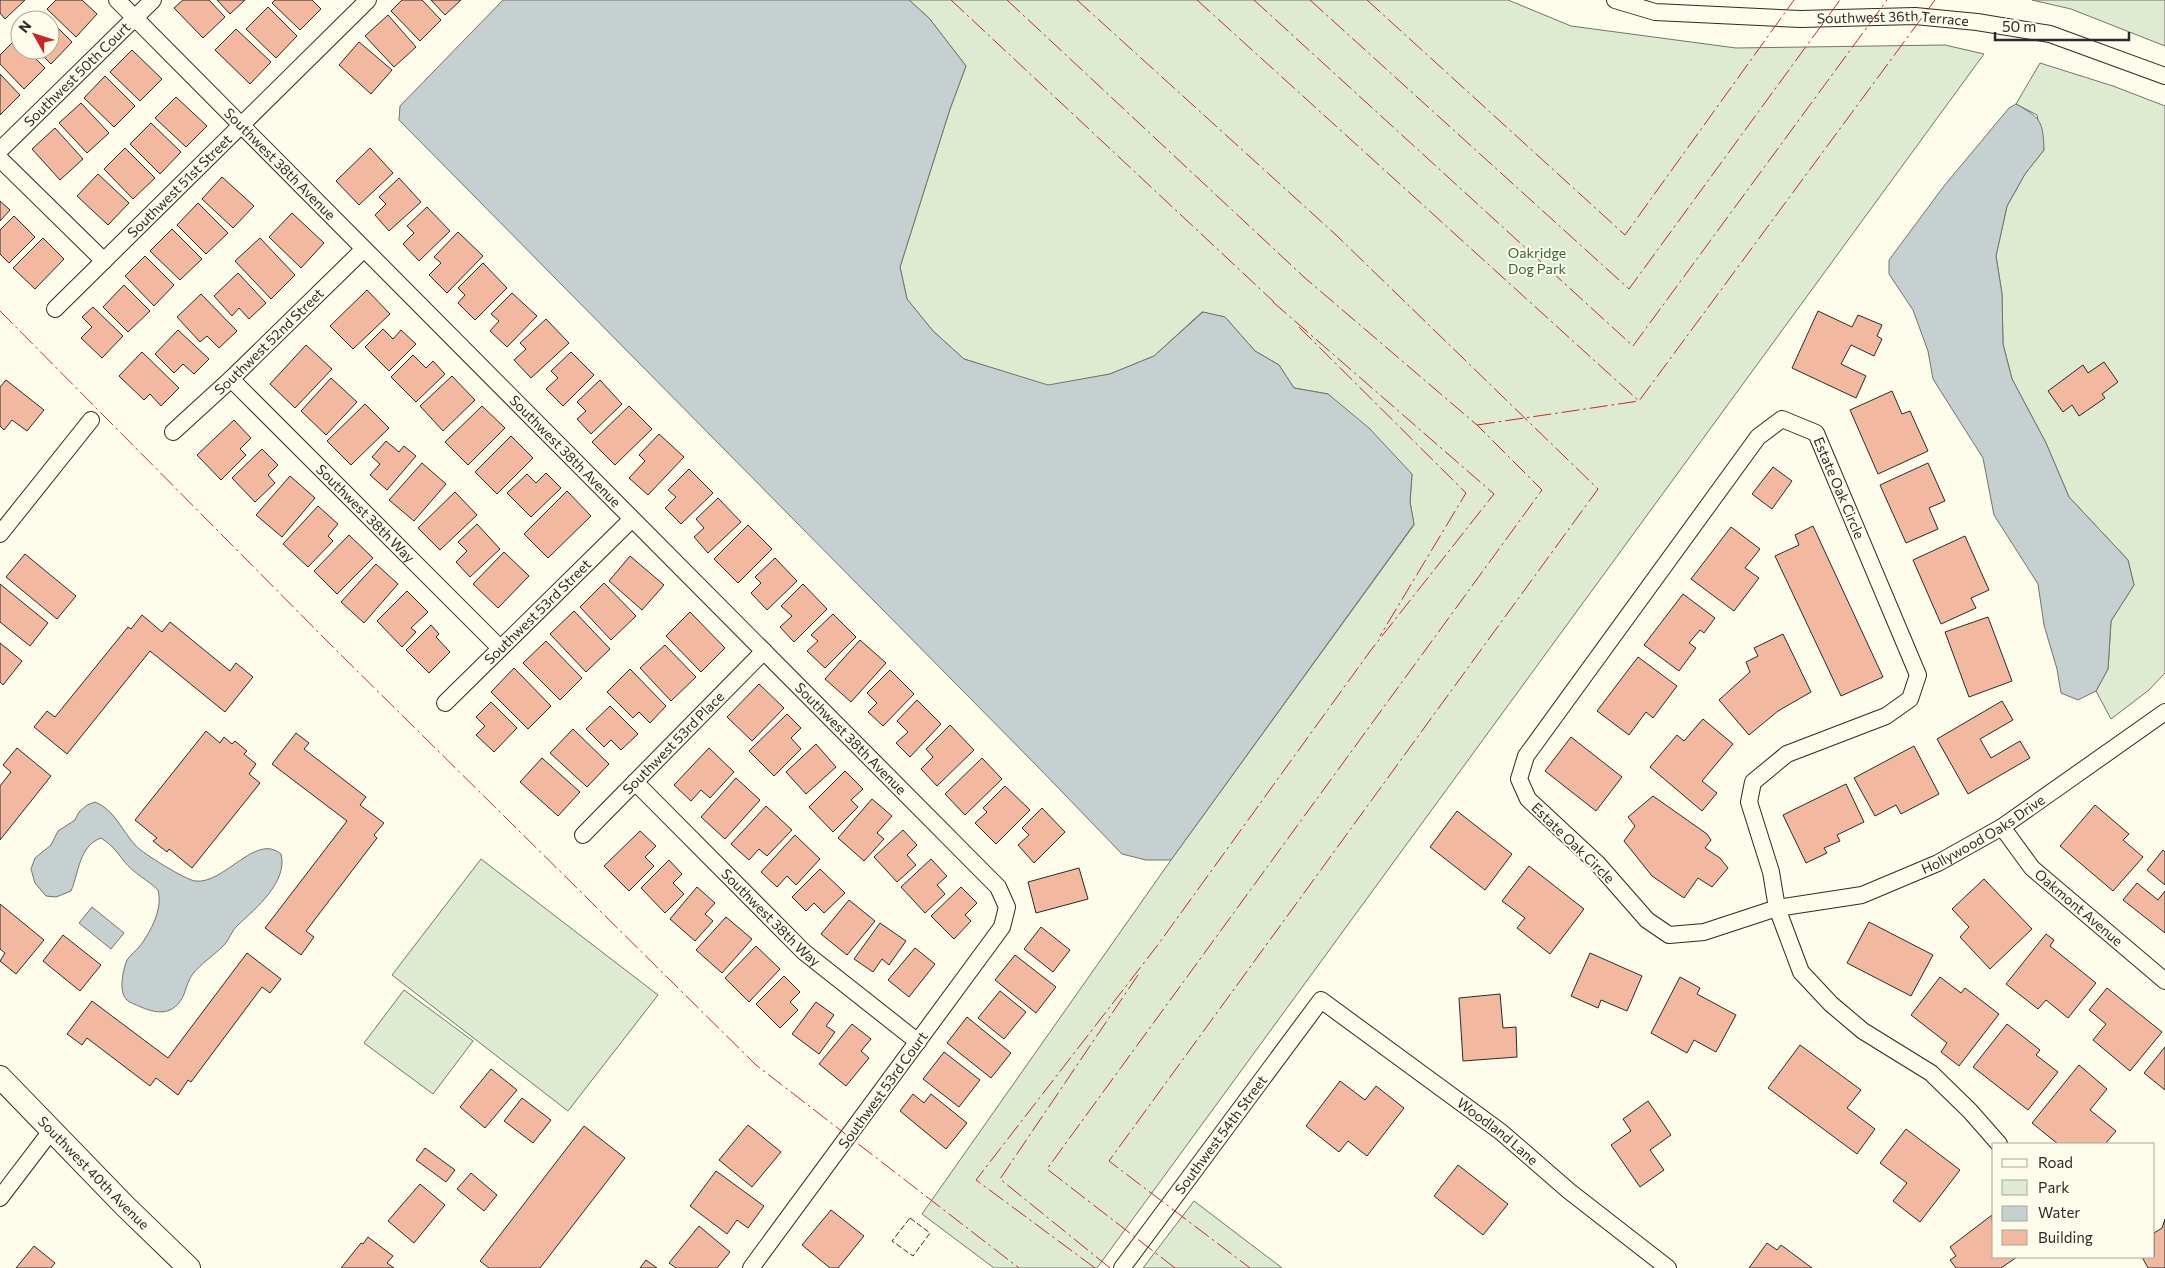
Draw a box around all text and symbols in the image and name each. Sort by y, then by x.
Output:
street label: Southwest 36th Terrace [1817,7,1970,29]
north arrow [10,10,60,60]
scale bar [1995,10,2129,42]
text: N [15,17,34,36]
text: 50 m [2002,17,2036,35]
street label: Southwest 50th Court [20,18,134,130]
street label: Southwest 38th Avenue [221,104,339,223]
street label: Southwest 51st Street [124,130,235,241]
park label: Oakridge Dog Park [1508,244,1567,277]
street label: Southwest 52nd Street [211,284,327,398]
street label: Southwest 38th Avenue [506,391,625,510]
street label: Estate Oak Circle [1810,434,1869,541]
street label: Southwest 38th Way [313,460,418,566]
street label: Southwest 53rd Street [480,555,594,668]
street label: Southwest 38th Avenue [792,679,910,798]
street label: Southwest 53rd Place [619,688,727,798]
street label: Hollywood Oaks Drive [1919,791,2048,877]
street label: Estate Oak Circle [1528,799,1618,887]
street label: Southwest 38th Way [718,865,824,970]
street label: Oakmont Avenue [2031,865,2126,949]
street label: Southwest 53rd Court [834,1028,931,1151]
street label: Southwest 54th Street [1171,1071,1270,1197]
street label: Woodland Lane [1454,1094,1542,1168]
street label: Southwest 40th Avenue [35,1112,153,1233]
legend [1992,1143,2155,1258]
text: Road [2038,1153,2073,1171]
text: Park [2038,1178,2069,1196]
text: Water [2038,1203,2080,1221]
text: Building [2038,1228,2093,1246]

